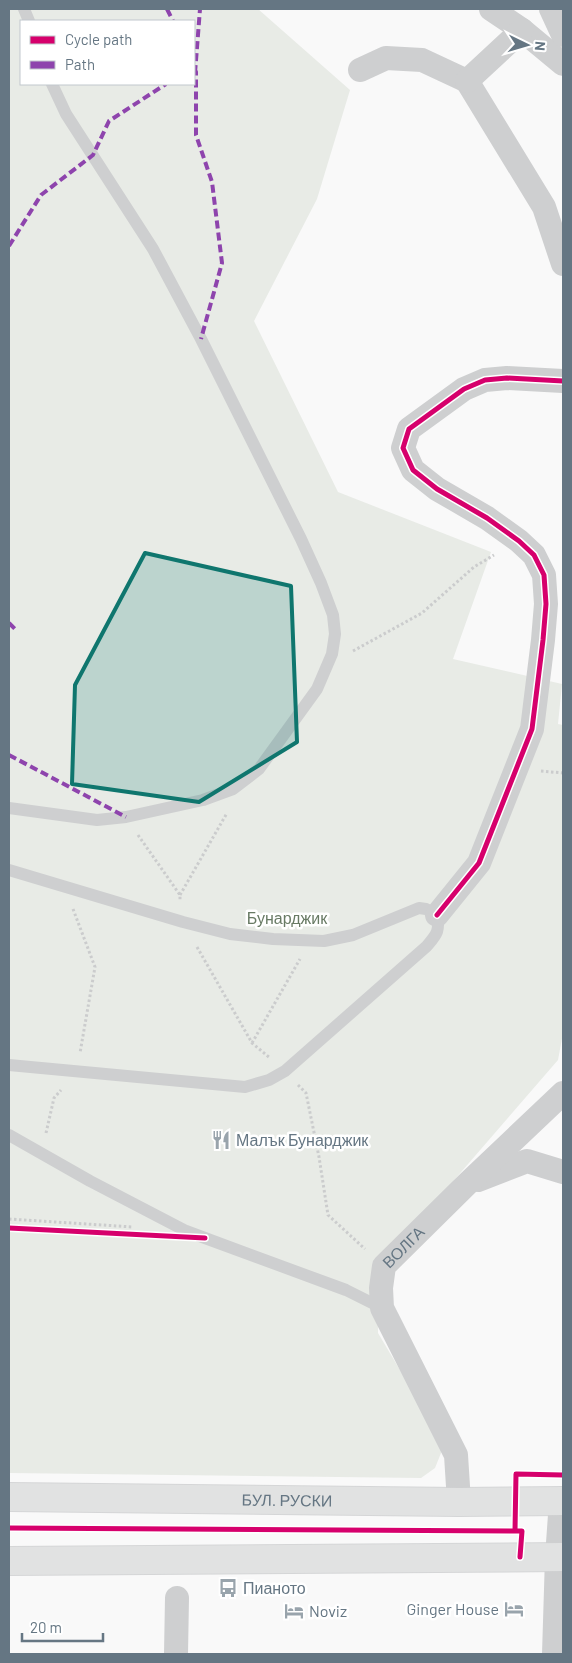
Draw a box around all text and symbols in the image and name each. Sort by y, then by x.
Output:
legend [20,20,195,85]
north arrow [502,20,552,70]
text: Cycle path [65,30,132,48]
text: N [532,41,549,52]
text: Path [65,55,95,73]
park label: Бунарджик [247,908,328,927]
restaurant icon: Малък Бунарджик [210,1129,232,1151]
place label: Малък Бунарджик [236,1130,369,1149]
street label: ВОЛГА [378,1222,428,1271]
street label: БУЛ. РУСКИ [241,1490,333,1510]
bus stop icon: Пианото [217,1577,239,1599]
place label: Пианото [243,1578,306,1597]
hotel icon: Ginger House [503,1598,525,1620]
place label: Ginger House [406,1599,499,1618]
hotel icon: Noviz [283,1600,305,1622]
place label: Noviz [309,1601,347,1620]
scale bar [22,1610,104,1642]
text: 20 m [30,1618,62,1636]

